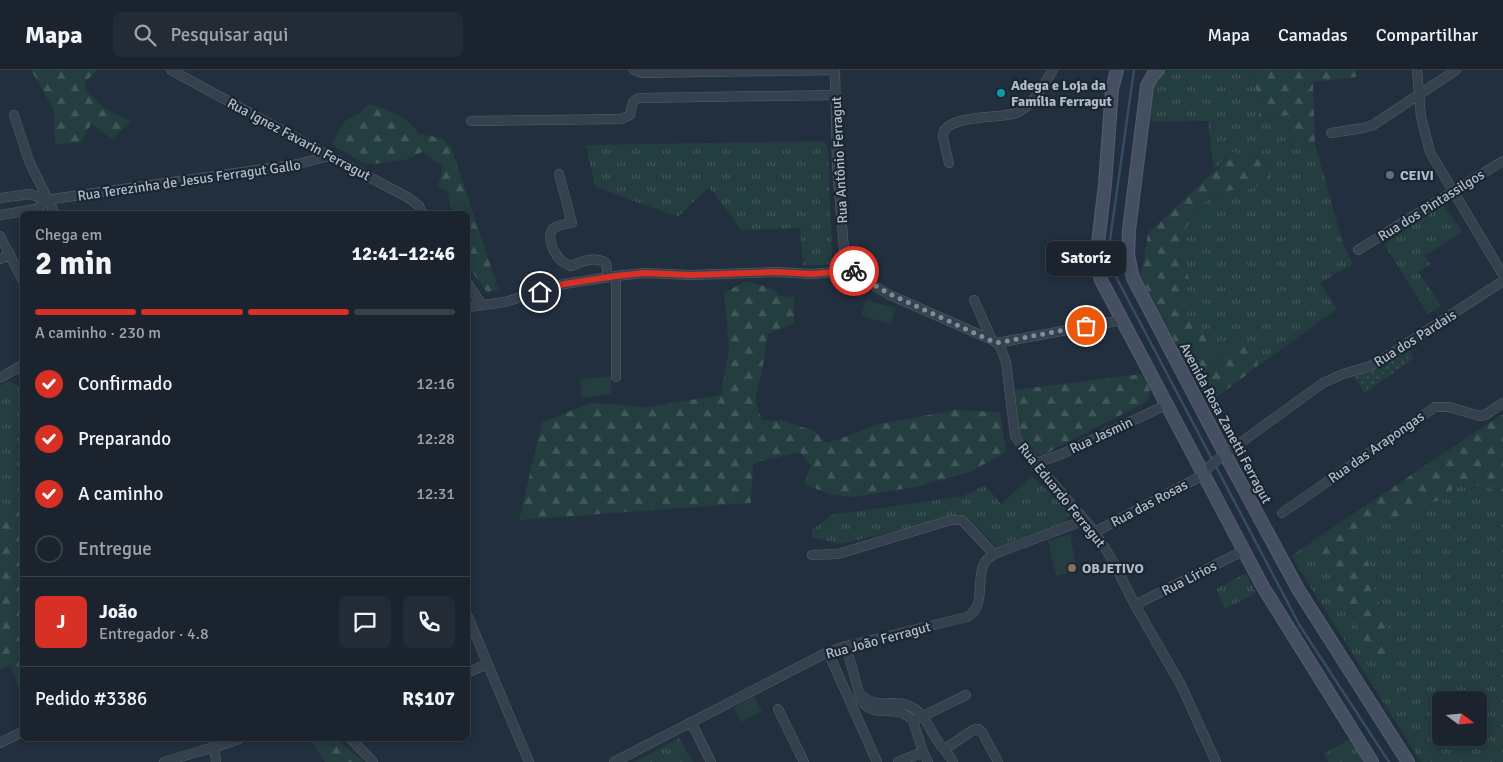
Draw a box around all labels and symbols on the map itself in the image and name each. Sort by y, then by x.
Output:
place label: Adega e Loja da Família Ferragut [1011,77,1113,110]
marker: Adega e Loja da Família Ferragut [995,87,1007,99]
street label: Rua Ignez Favarin Ferragut [224,94,373,184]
street label: Rua Antônio Ferragut [828,96,851,224]
street label: Rua Terezinha de Jesus Ferragut Gallo [76,156,302,205]
street label: Rua dos Pintassilgos [1375,166,1488,245]
place label: CEIVI [1400,167,1434,184]
marker: CEIVI [1384,169,1396,181]
callout: Satoríz [1046,241,1126,276]
courier [829,246,879,296]
pin [519,271,561,313]
pin [1065,305,1107,347]
street label: Rua dos Pardais [1371,306,1460,371]
street label: Avenida Rosa Zanetti Ferragut [1176,340,1275,507]
street label: Rua das Arapongas [1325,408,1428,487]
street label: Rua Jasmin [1067,413,1135,457]
street label: Rua Eduardo Ferragut [1014,440,1109,551]
street label: Rua das Rosas [1108,476,1191,531]
street label: Rua Lírios [1159,557,1220,599]
place label: OBJETIVO [1082,560,1144,577]
marker: OBJETIVO [1066,562,1078,574]
street label: Rua João Ferragut [824,618,933,663]
north arrow [1432,691,1488,746]

